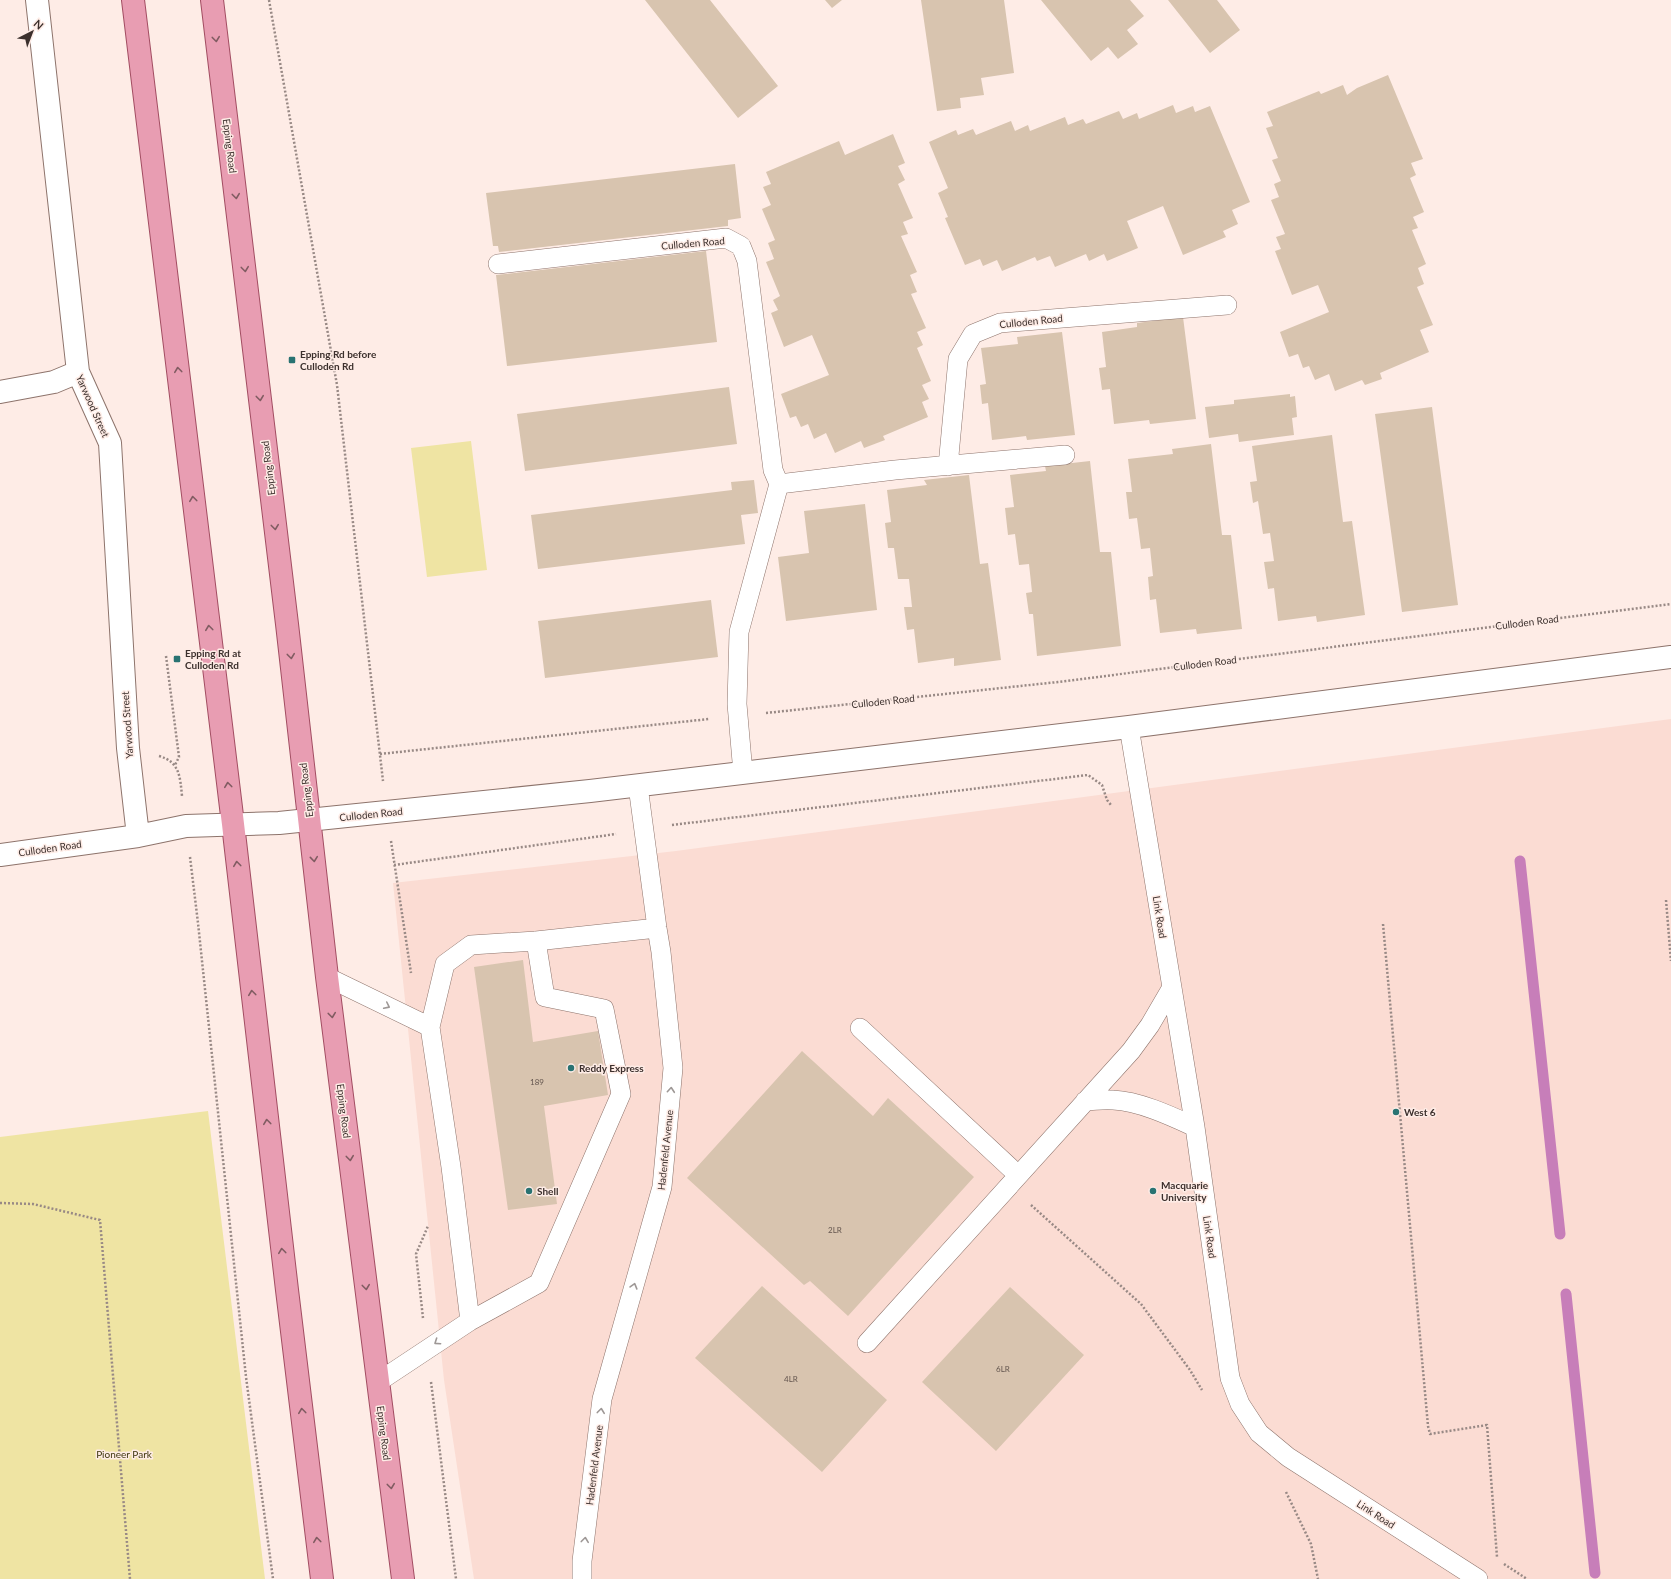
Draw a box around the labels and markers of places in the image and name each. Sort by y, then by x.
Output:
place label: Epping Rd before Culloden Rd [300,348,377,372]
marker: Epping Rd before Culloden Rd [287,355,297,365]
place label: Epping Rd at Culloden Rd [185,647,241,671]
marker: Epping Rd at Culloden Rd [172,654,182,664]
place label: Reddy Express [579,1062,644,1074]
marker: Reddy Express [566,1063,576,1073]
place label: West 6 [1404,1106,1436,1118]
marker: West 6 [1391,1107,1401,1117]
place label: Macquarie University [1161,1179,1209,1203]
place label: Shell [537,1185,558,1197]
marker: Shell [524,1186,534,1196]
marker: Macquarie University [1148,1186,1158,1196]

